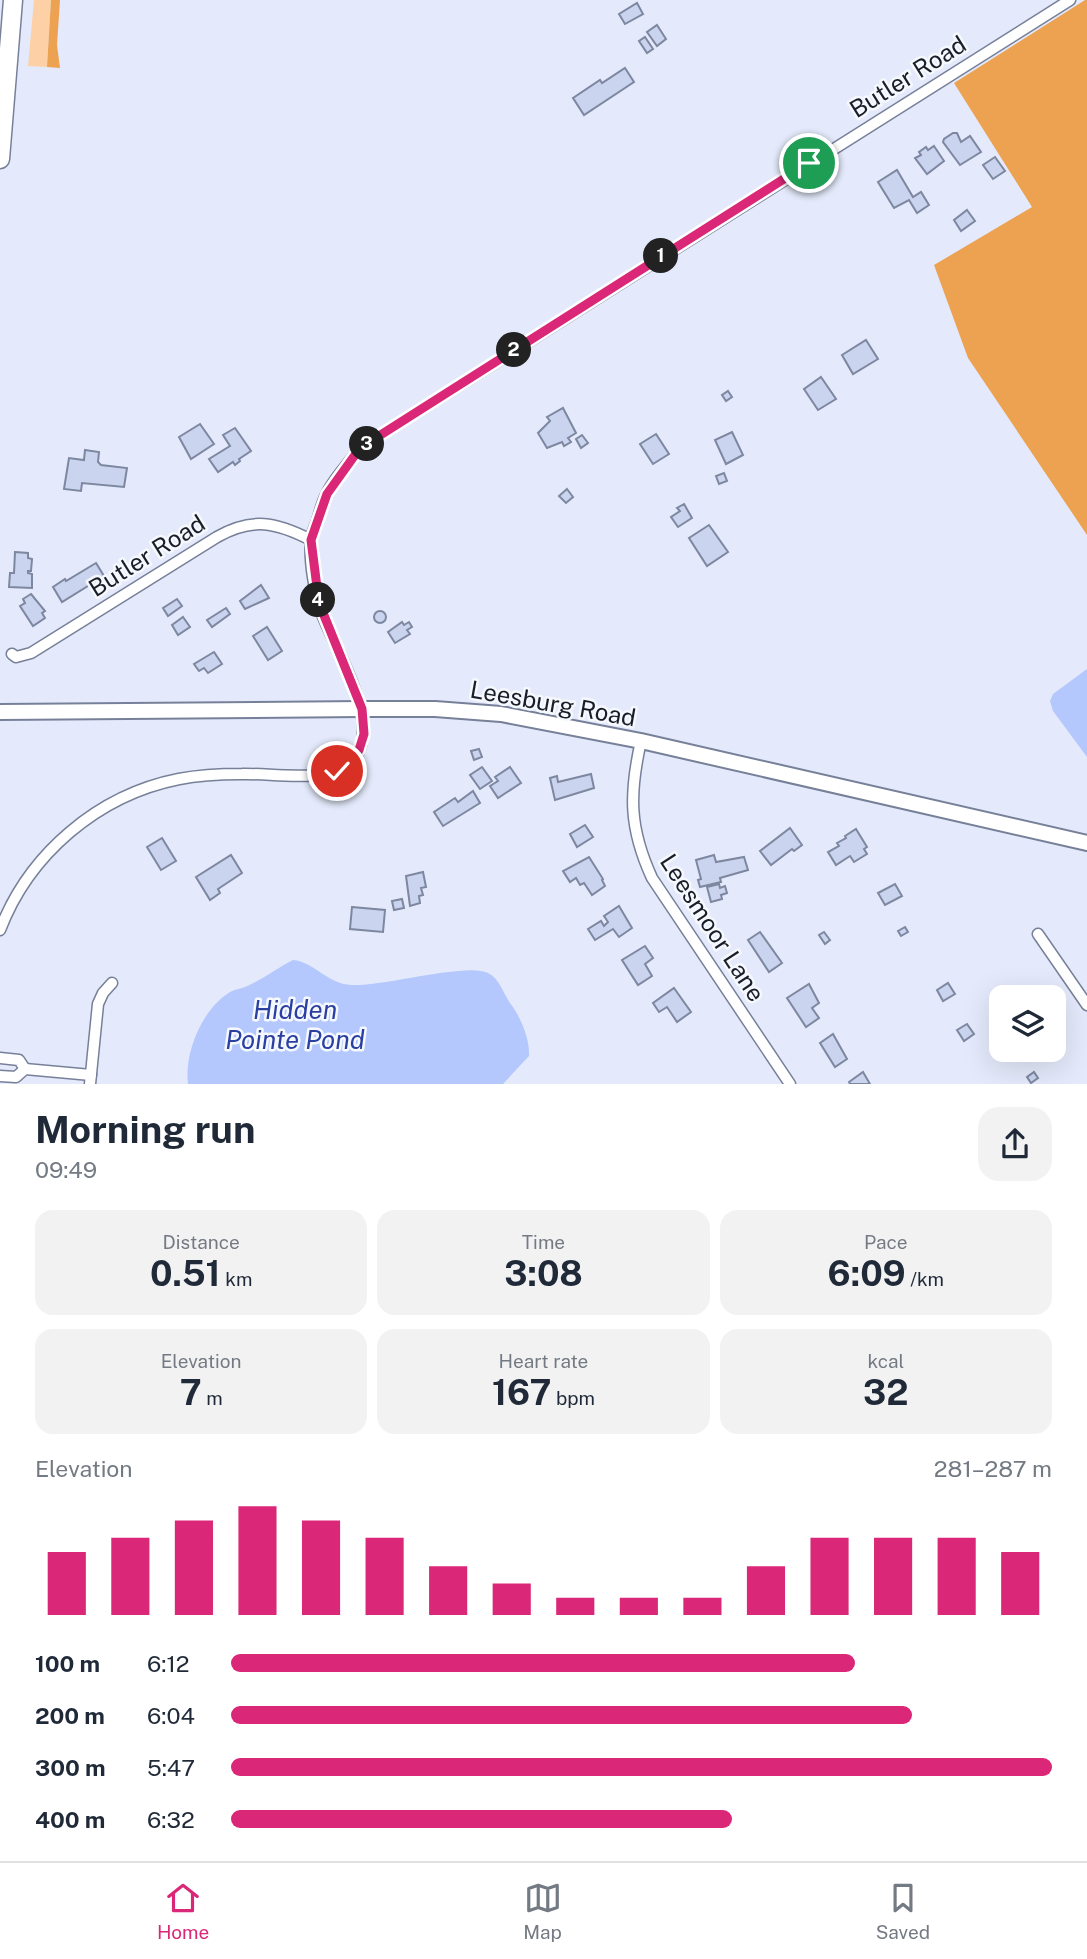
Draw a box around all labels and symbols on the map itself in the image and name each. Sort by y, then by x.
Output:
street label: Butler Road [844,29,971,123]
pin [779,133,839,193]
pin: 1 [644,238,678,274]
pin: 2 [496,332,532,368]
pin: 3 [350,426,384,462]
street label: Butler Road [83,508,210,602]
pin: 4 [300,582,336,618]
street label: Leesburg Road [468,675,638,731]
pin [307,741,367,801]
street label: Leesmoor Lane [655,849,771,1006]
water label: Hidden Pointe Pond [225,994,365,1055]

